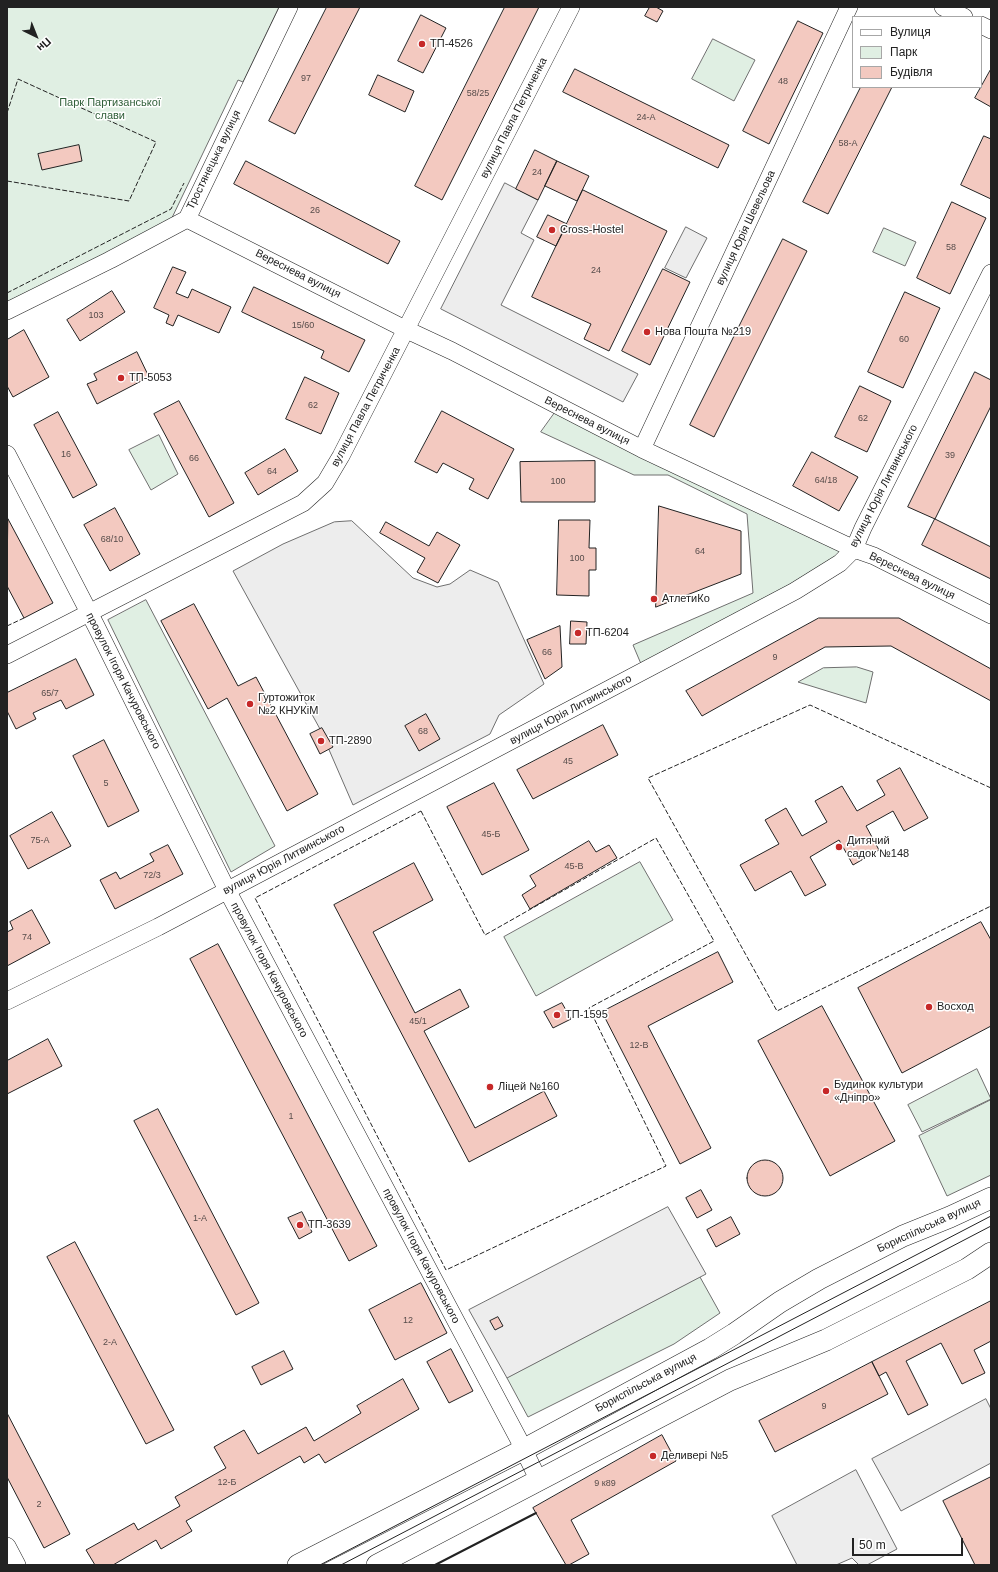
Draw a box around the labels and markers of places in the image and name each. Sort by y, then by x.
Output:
place label: ТП-4526 [430,37,473,51]
marker: ТП-4526 [417,39,427,49]
place label: Cross-Hostel [560,223,624,237]
marker: Cross-Hostel [547,225,557,235]
place label: Нова Пошта №219 [655,325,751,339]
marker: Нова Пошта №219 [642,327,652,337]
place label: ТП-5053 [129,371,172,385]
marker: ТП-5053 [116,373,126,383]
place label: АтлетиКо [662,592,710,606]
marker: АтлетиКо [649,594,659,604]
place label: ТП-6204 [586,626,629,640]
marker: ТП-6204 [573,628,583,638]
place label: Гуртожиток №2 КНУКіМ [258,691,318,717]
marker: Гуртожиток №2 КНУКіМ [245,699,255,709]
place label: ТП-2890 [329,734,372,748]
marker: ТП-2890 [316,736,326,746]
place label: Дитячий садок №148 [847,834,909,860]
marker: Дитячий садок №148 [834,842,844,852]
place label: Восход [937,1000,974,1014]
marker: Восход [924,1002,934,1012]
place label: ТП-1595 [565,1008,608,1022]
marker: ТП-1595 [552,1010,562,1020]
place label: Будинок культури «Дніпро» [834,1078,923,1104]
place label: Ліцей №160 [498,1080,559,1094]
marker: Ліцей №160 [485,1082,495,1092]
marker: Будинок культури «Дніпро» [821,1086,831,1096]
place label: ТП-3639 [308,1218,351,1232]
marker: ТП-3639 [295,1220,305,1230]
place label: Деливері №5 [661,1449,728,1463]
marker: Деливері №5 [648,1451,658,1461]

